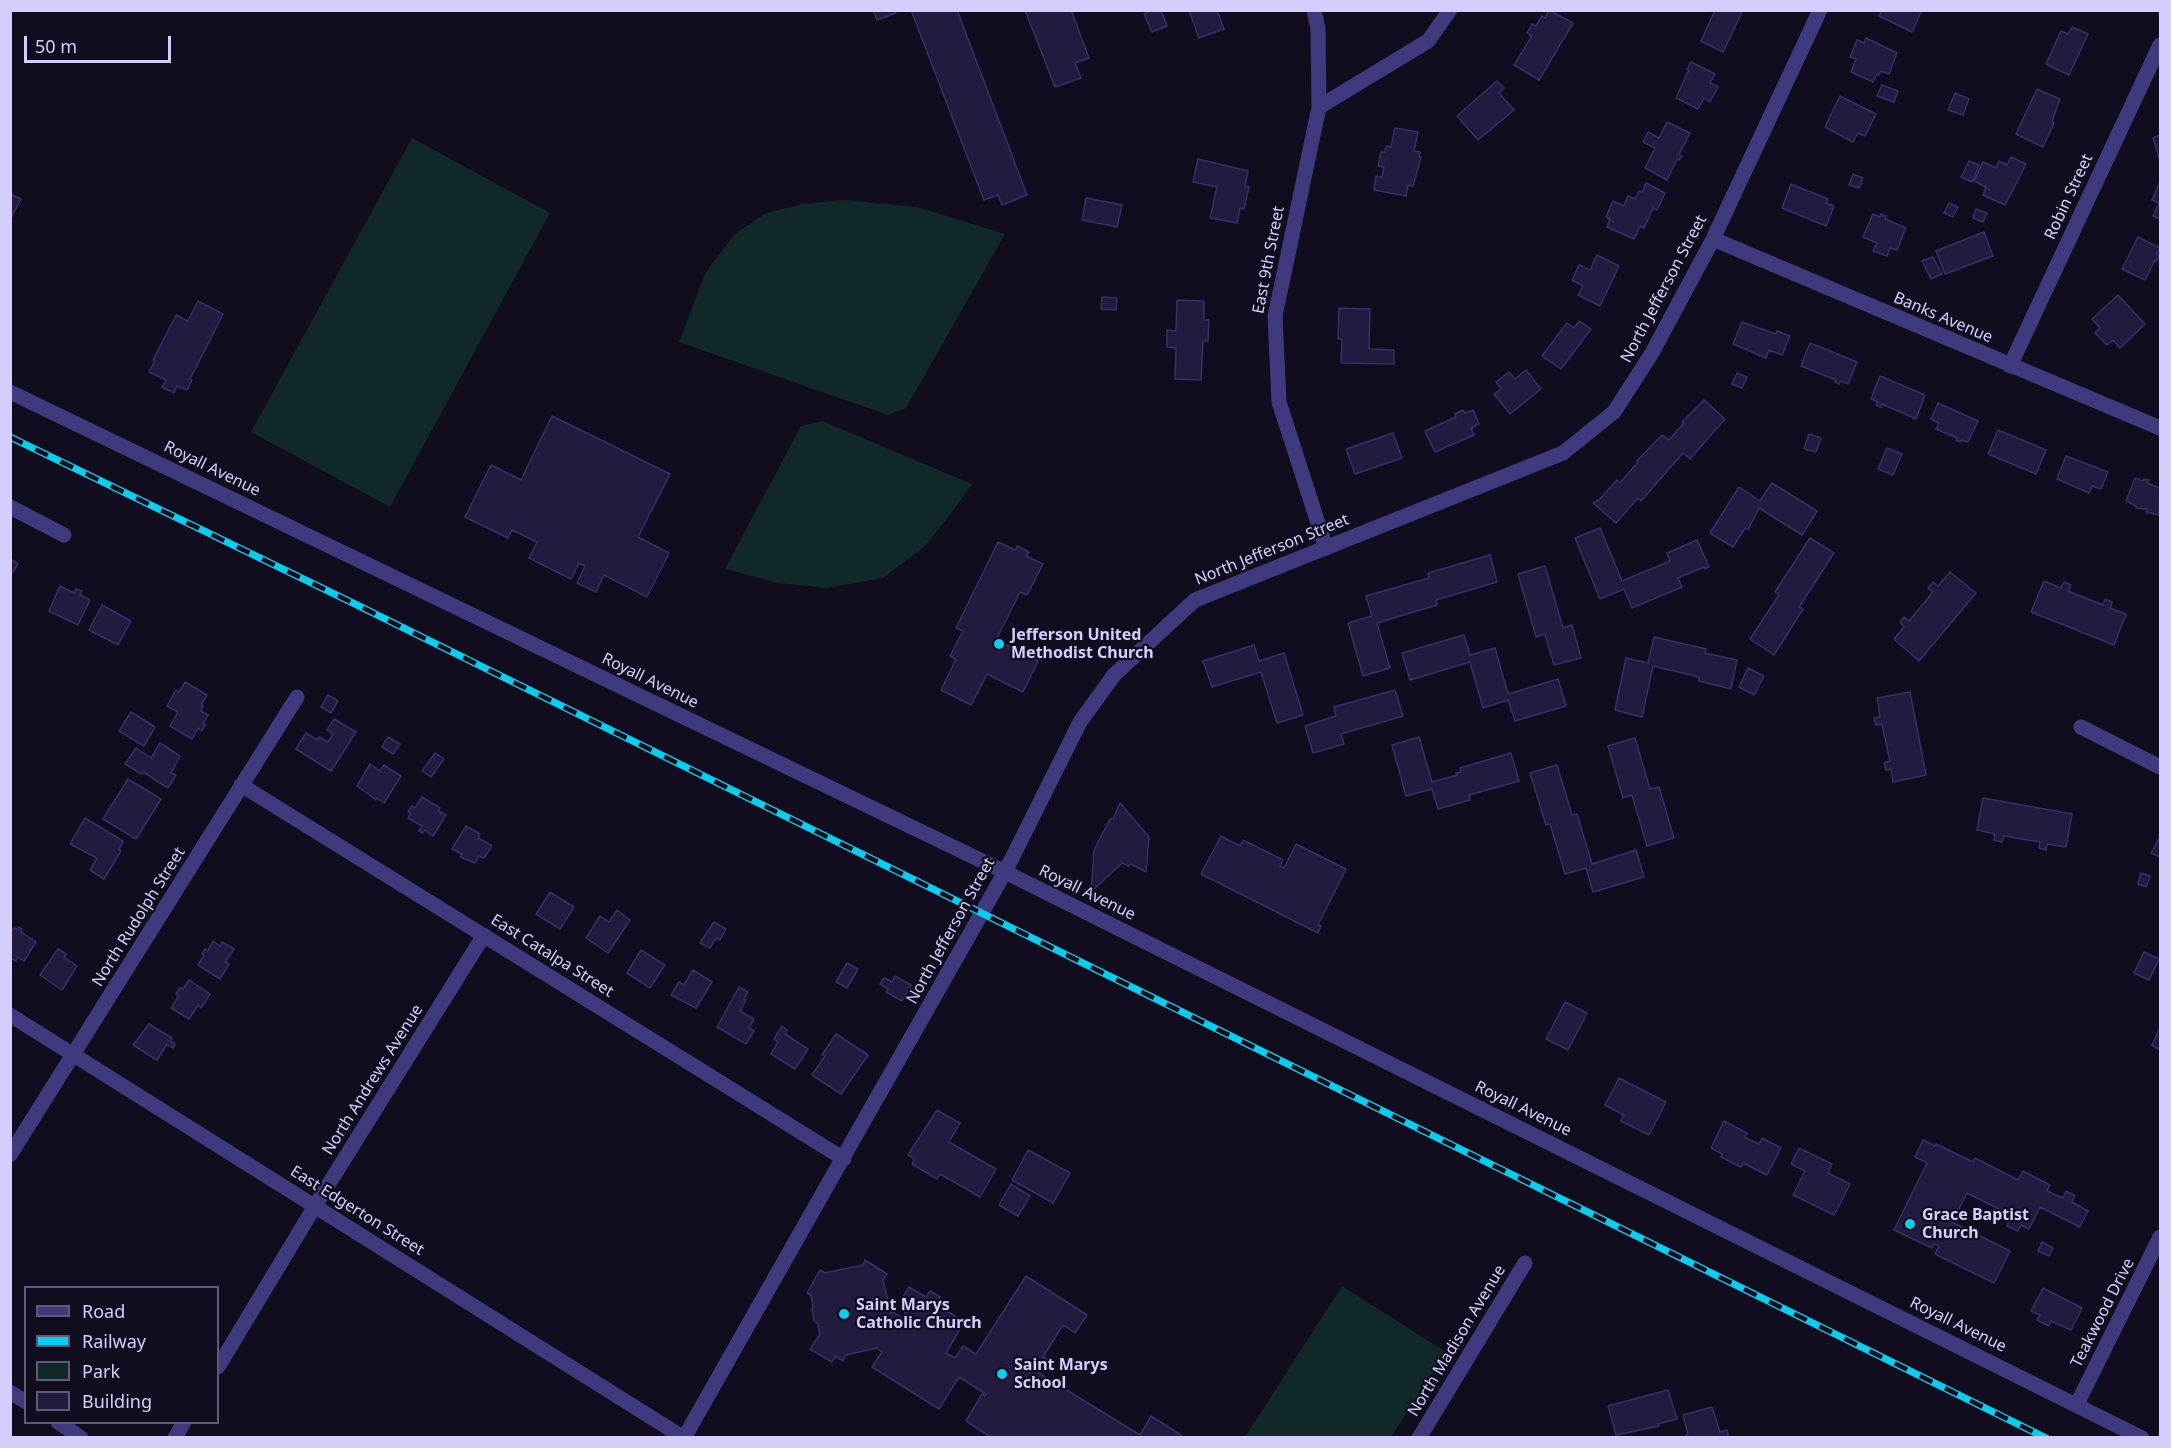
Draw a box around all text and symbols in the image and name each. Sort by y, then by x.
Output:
scale bar [27,24,174,62]
text: 50 m [35,34,77,58]
street label: Robin Street [2041,151,2097,243]
street label: East 9th Street [1249,205,1289,315]
street label: North Jefferson Street [1617,212,1711,366]
street label: Banks Avenue [1891,288,1995,348]
street label: Royall Avenue [161,437,263,501]
street label: North Jefferson Street [1192,510,1352,590]
place label: Jefferson United Methodist Church [1011,625,1154,663]
marker: Jefferson United Methodist Church [992,637,1006,651]
street label: Royall Avenue [599,649,701,713]
street label: North Rudolph Street [88,844,190,990]
street label: North Jefferson Street [903,854,999,1008]
street label: Royall Avenue [1036,861,1138,925]
street label: East Catalpa Street [487,910,617,1002]
street label: North Andrews Avenue [319,1001,427,1159]
street label: Royall Avenue [1472,1077,1574,1141]
street label: East Edgerton Street [287,1162,427,1260]
place label: Grace Baptist Church [1922,1205,2029,1243]
marker: Grace Baptist Church [1903,1217,1917,1231]
street label: Teakwood Drive [2067,1255,2139,1371]
street label: North Madison Avenue [1404,1262,1510,1420]
legend [24,1286,219,1424]
street label: Royall Avenue [1907,1293,2009,1357]
place label: Saint Marys Catholic Church [856,1295,982,1333]
text: Road [82,1299,125,1323]
marker: Saint Marys Catholic Church [837,1307,851,1321]
text: Railway [82,1329,146,1353]
place label: Saint Marys School [1014,1355,1108,1393]
text: Park [82,1359,120,1383]
marker: Saint Marys School [995,1367,1009,1381]
text: Building [82,1389,152,1413]

